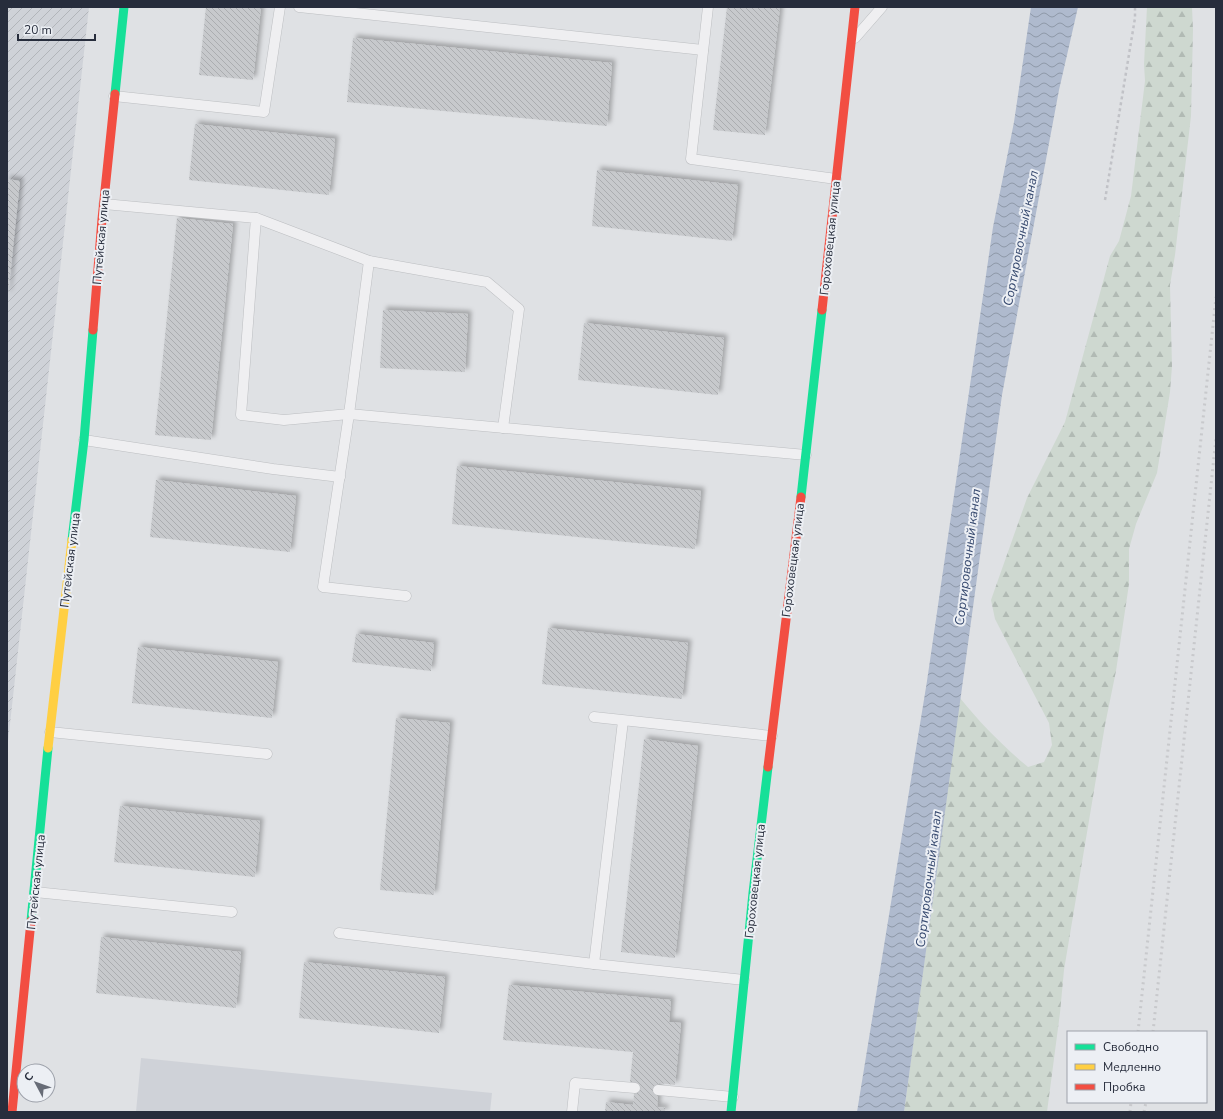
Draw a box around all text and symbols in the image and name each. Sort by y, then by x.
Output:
scale bar [18,16,95,42]
text: 20 m [24,22,52,38]
water label: Сортировочный канал [999,169,1043,308]
street label: Гороховецкая улица [816,180,844,296]
street label: Путейская улица [89,189,113,285]
water label: Сортировочный канал [951,488,985,627]
street label: Гороховецкая улица [778,502,808,618]
street label: Путейская улица [56,512,84,608]
water label: Сортировочный канал [912,810,946,949]
street label: Гороховецкая улица [741,823,769,939]
street label: Путейская улица [23,834,49,930]
legend [1067,1031,1207,1103]
text: Свободно [1103,1039,1159,1055]
text: Медленно [1103,1059,1161,1075]
north arrow [16,1063,56,1103]
text: С [21,1069,37,1085]
text: Пробка [1103,1079,1146,1095]

